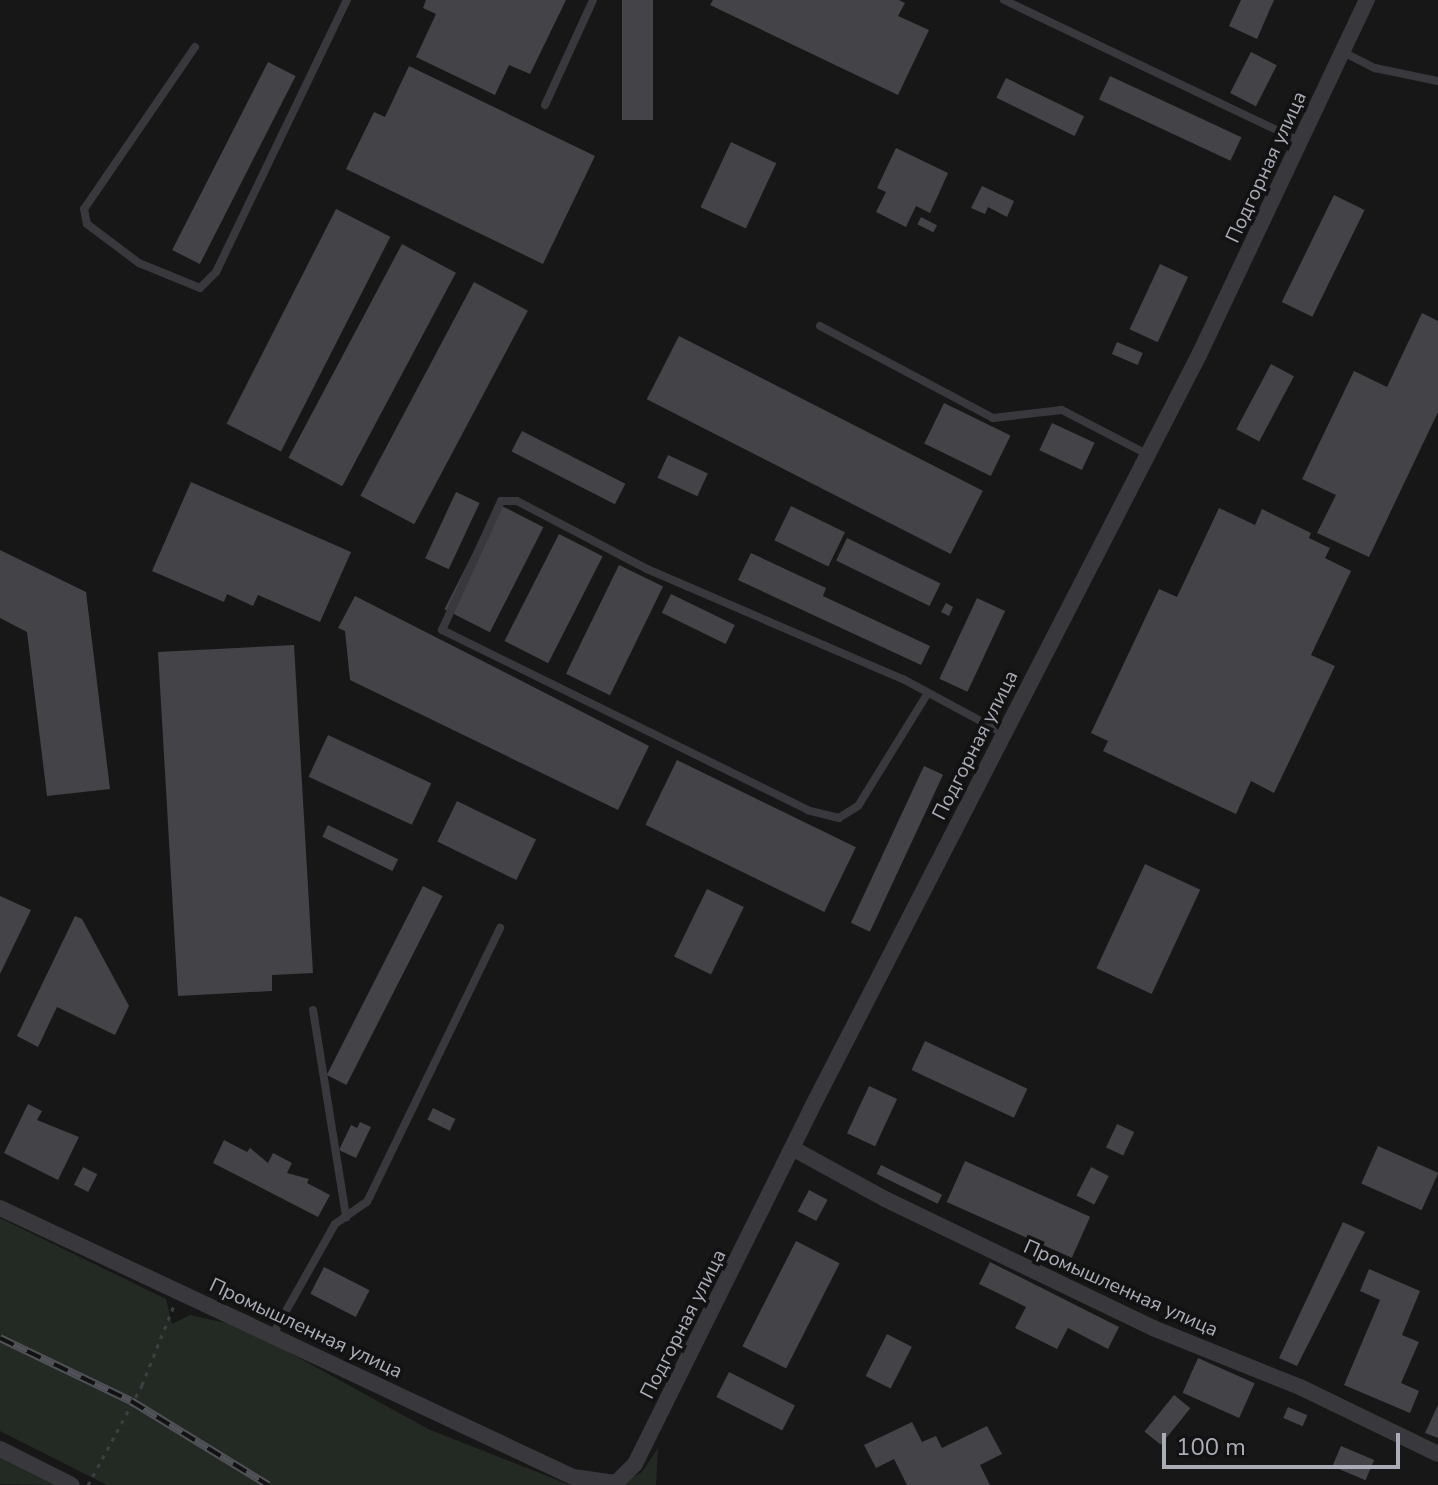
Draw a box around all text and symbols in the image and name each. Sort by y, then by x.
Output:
street label: Подгорная улица [1220,87,1312,247]
street label: Подгорная улица [927,666,1023,824]
street label: Промышленная улица [1020,1234,1222,1342]
street label: Подгорная улица [635,1245,731,1403]
street label: Промышленная улица [206,1273,406,1383]
scale bar [1166,1417,1404,1467]
text: 100 m [1176,1431,1246,1463]

